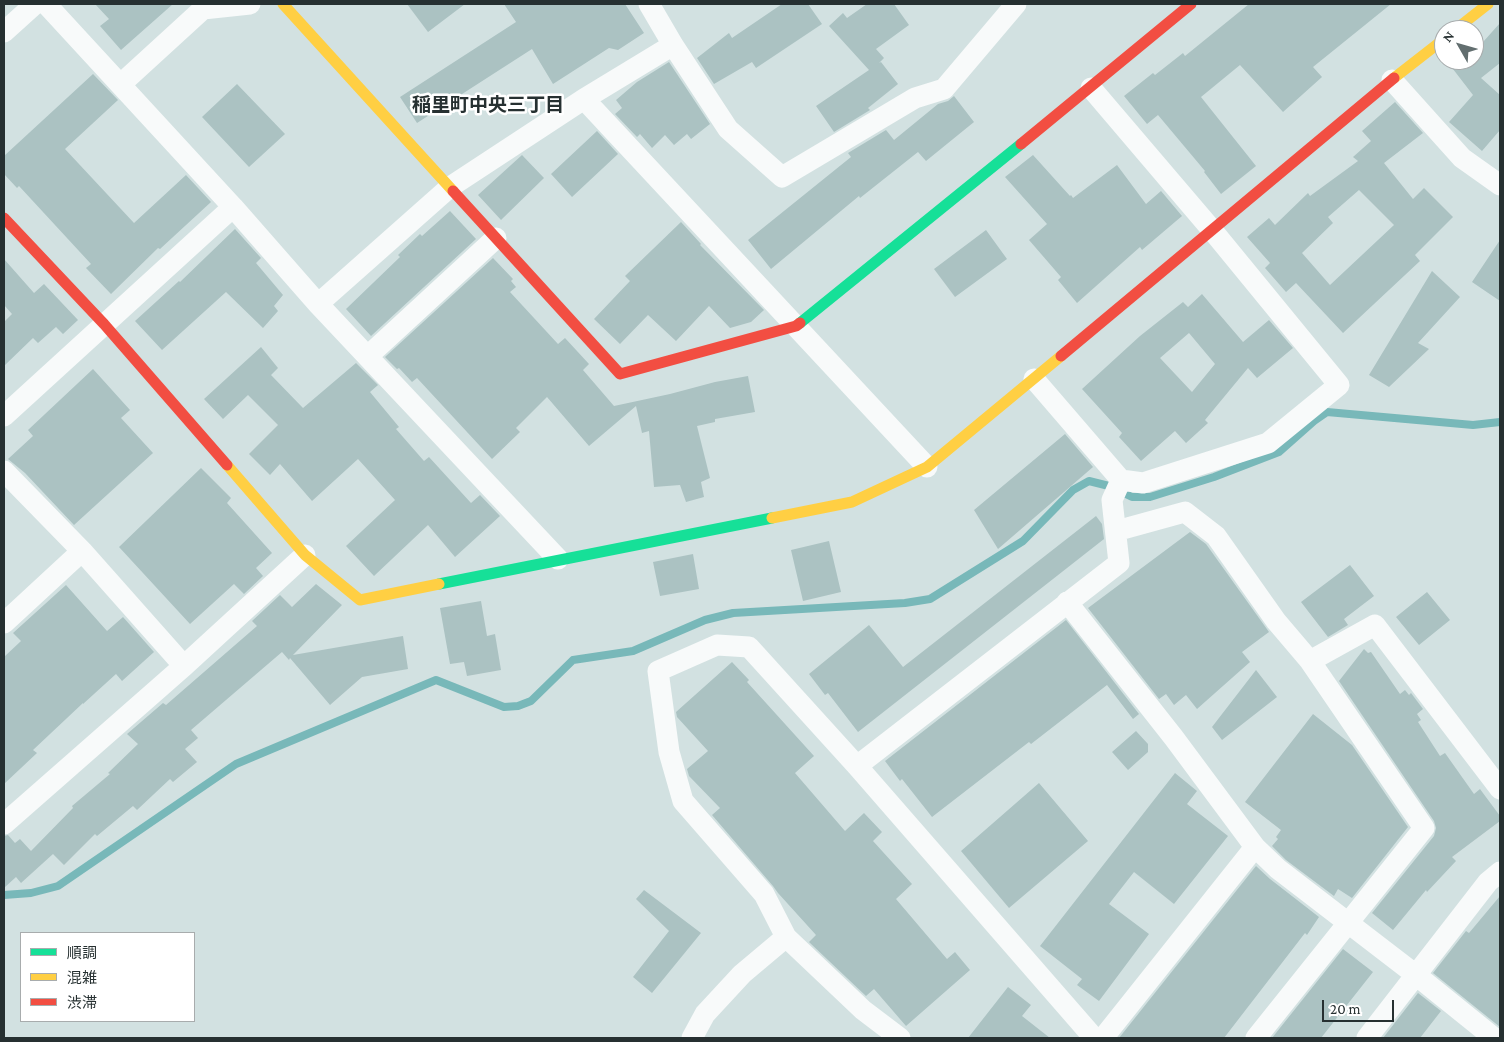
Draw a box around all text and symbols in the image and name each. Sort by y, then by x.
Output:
north arrow [1434,20,1484,70]
text: N [1439,28,1457,45]
district label: 稲里町中央三丁目 [412,94,564,116]
legend [20,932,195,1022]
text: 順調 [67,945,97,961]
text: 混雑 [67,970,97,986]
scale bar [1324,990,1396,1022]
text: 渋滞 [67,995,97,1011]
text: 20 m [1330,1001,1361,1017]

